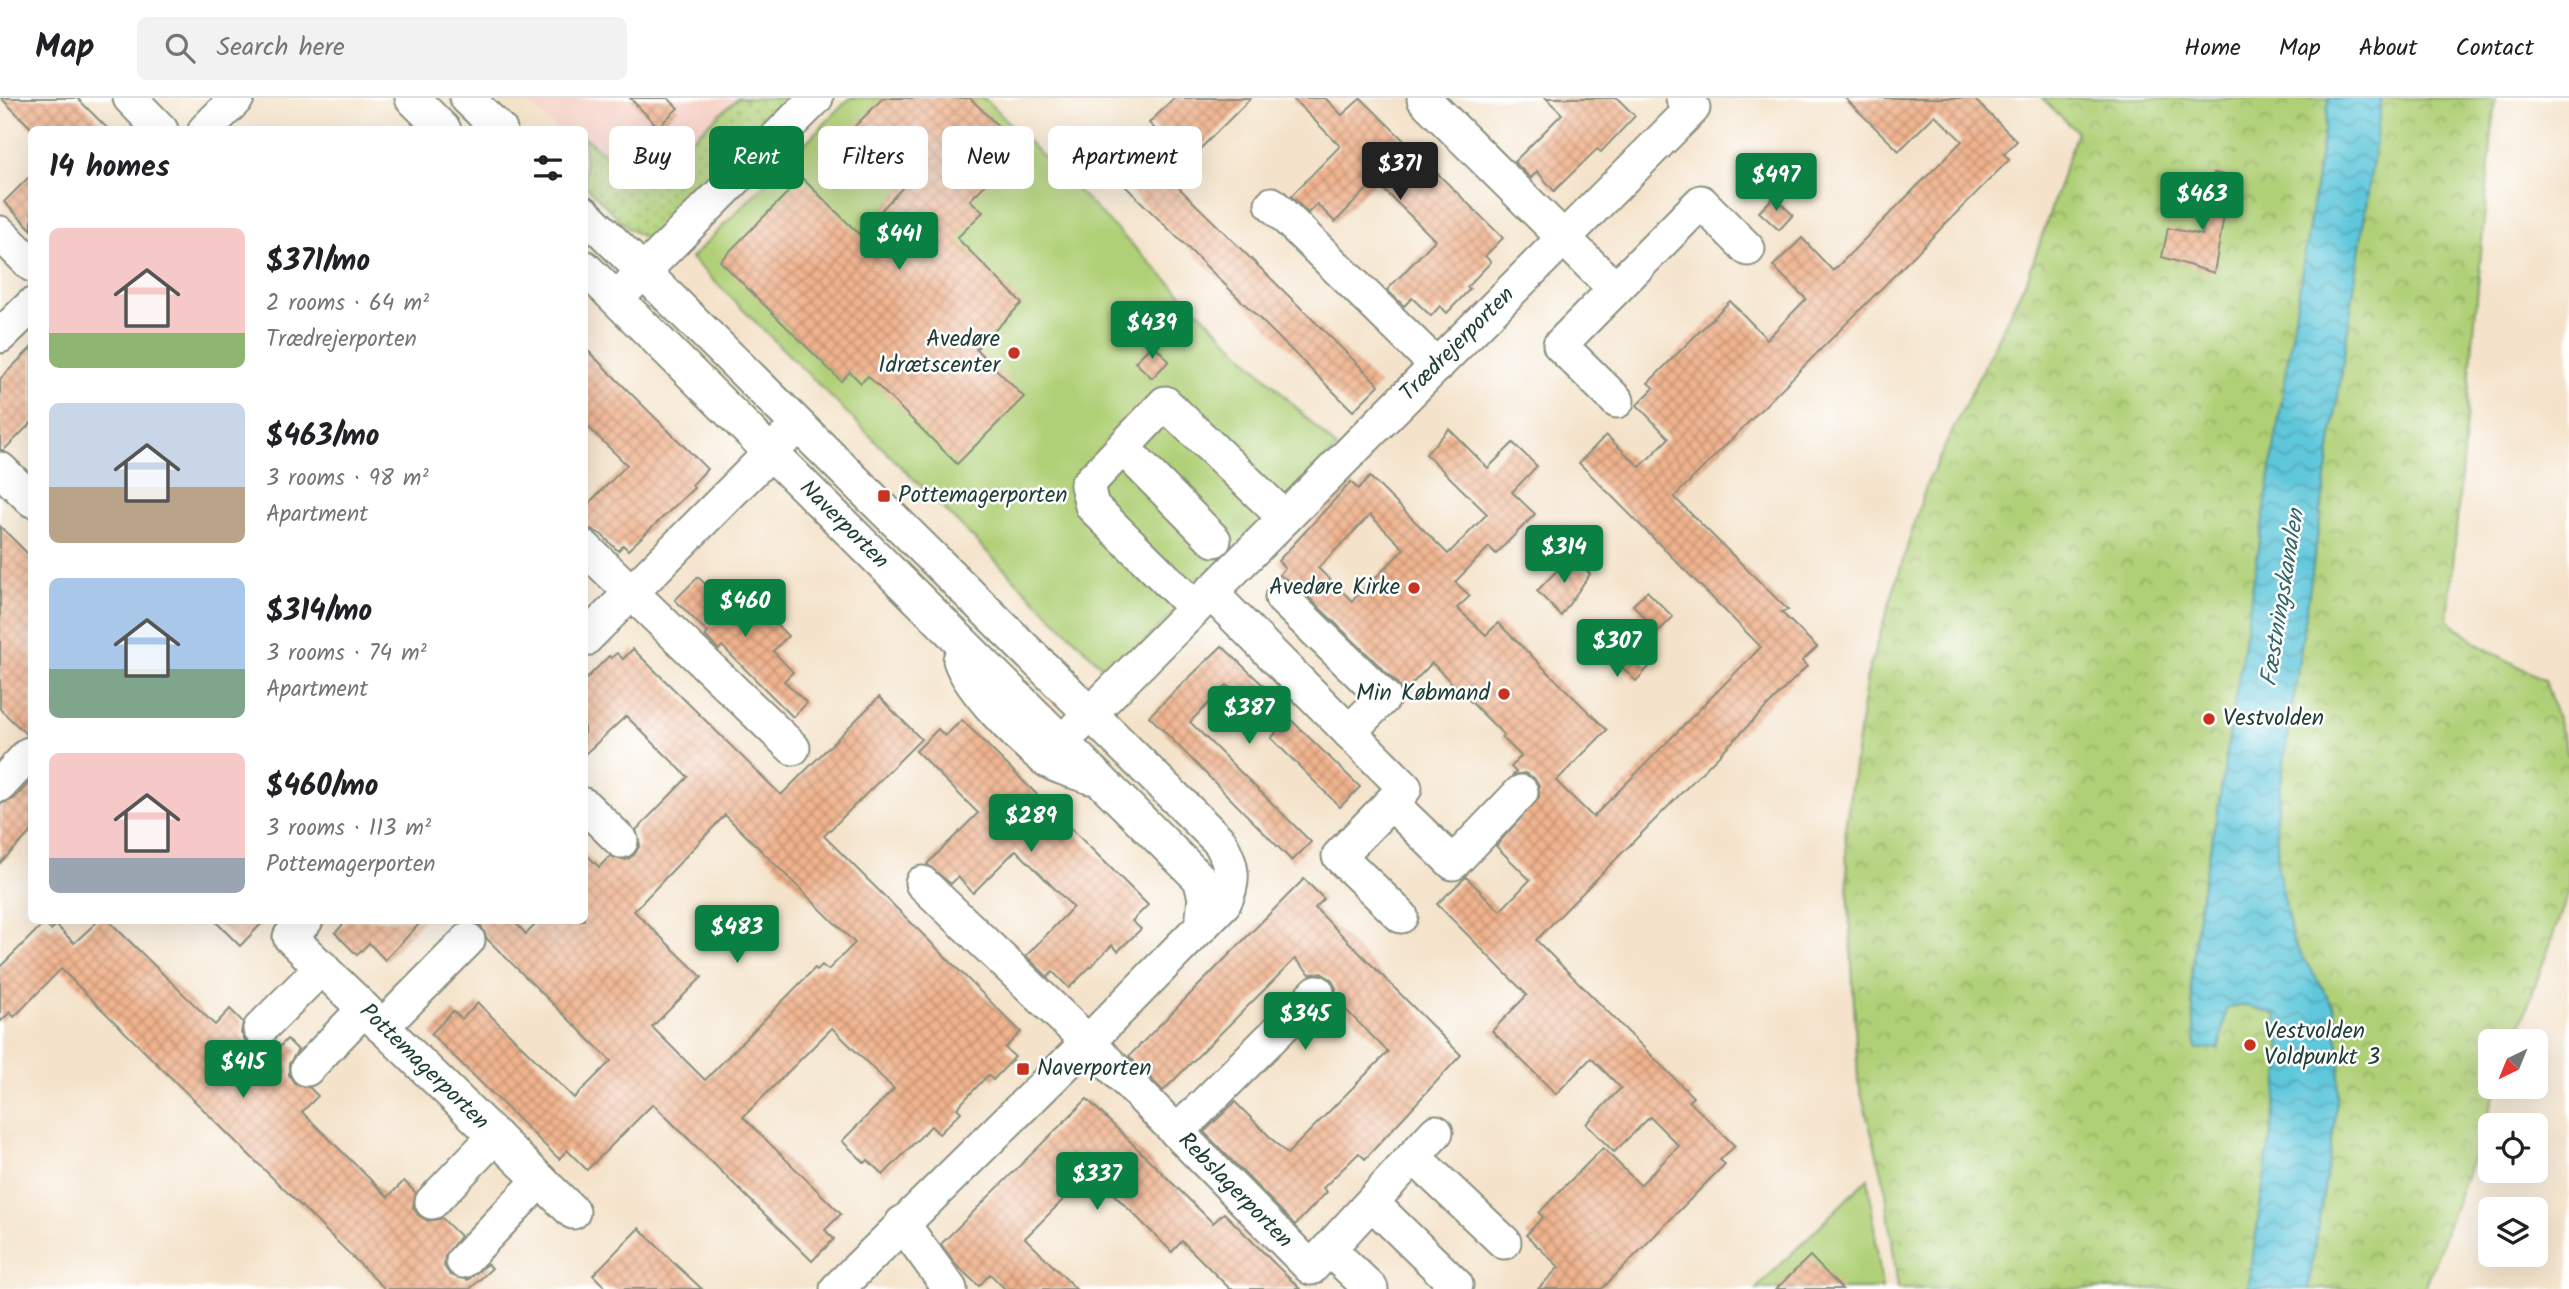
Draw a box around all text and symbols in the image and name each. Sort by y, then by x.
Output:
search box [137,17,627,80]
text: Map [35,22,95,75]
text: Search here [217,27,345,69]
icon: search [161,29,199,67]
text: Home [2184,29,2241,68]
text: Map [2279,29,2321,68]
text: About [2359,29,2417,68]
text: Contact [2455,29,2534,68]
chip: Buy [609,126,695,189]
chip: Rent [709,126,804,189]
chip: Filters [818,126,928,189]
chip: New [942,126,1034,189]
chip: Apartment [1048,126,1202,189]
pin: $371 [1359,142,1441,202]
text: 14 homes [49,144,170,192]
text: $371 [1378,147,1422,183]
icon: filters [529,149,567,187]
pin: $497 [1735,153,1817,213]
text: $497 [1752,158,1800,194]
pin: $463 [2161,172,2243,232]
text: $463 [2176,177,2228,213]
pin: $441 [858,212,940,272]
text: $441 [876,217,922,253]
text: $371/mo [266,238,370,286]
icon: home [105,256,189,340]
street label: Trædrejerporten [1392,278,1524,411]
text: 2 rooms · 64 m² [266,286,429,322]
pin: $439 [1111,302,1193,361]
text: $439 [1127,306,1177,342]
text: Trædrejerporten [266,322,417,358]
place label: Avedøre Idrætscenter [878,322,1001,384]
marker: Avedøre Idrætscenter [1006,345,1022,361]
text: $463/mo [266,413,380,461]
icon: home [105,431,189,515]
text: 3 rooms · 98 m² [266,461,429,497]
street label: Naverporten [790,472,897,578]
place label: Pottemagerporten [898,478,1068,514]
marker: Pottemagerporten [876,488,892,504]
text: Apartment [266,497,368,533]
water label: Fæstningskanalen [2250,504,2317,689]
pin: $314 [1523,526,1605,585]
text: $314 [1541,530,1587,566]
place label: Avedøre Kirke [1269,570,1400,606]
pin: $460 [704,580,786,639]
marker: Avedøre Kirke [1406,580,1422,596]
text: $460 [720,584,770,620]
text: $314/mo [266,588,372,636]
icon: home [105,606,189,690]
pin: $307 [1576,620,1658,679]
text: $307 [1593,624,1641,660]
text: 3 rooms · 74 m² [266,636,427,672]
text: Apartment [266,672,368,708]
place label: Min Købmand [1356,676,1491,712]
pin: $387 [1208,686,1290,746]
marker: Min Købmand [1496,686,1512,702]
text: $387 [1224,691,1274,727]
place label: Vestvolden [2223,701,2324,737]
marker: Vestvolden [2201,711,2217,727]
text: $460/mo [266,763,378,811]
icon: home [105,781,189,865]
pin: $289 [990,794,1072,854]
text: $289 [1005,799,1057,835]
text: 3 rooms · 113 m² [266,811,431,847]
text: Pottemagerporten [266,847,436,883]
pin: $483 [696,906,778,965]
text: $483 [711,910,763,946]
pin: $345 [1264,992,1346,1052]
street label: Pottemagerporten [350,995,497,1139]
text: $345 [1280,997,1330,1033]
place label: Vestvolden Voldpunkt 3 [2264,1014,2380,1076]
north arrow [2478,1029,2548,1099]
map controls [2478,1029,2548,1267]
marker: Vestvolden Voldpunkt 3 [2242,1037,2258,1053]
pin: $415 [202,1040,284,1100]
text: $415 [221,1045,265,1081]
place label: Naverporten [1037,1051,1152,1087]
marker: Naverporten [1015,1061,1031,1077]
button: locate [2478,1113,2548,1183]
street label: Rebslagerporten [1169,1124,1301,1257]
pin: $337 [1056,1152,1138,1212]
text: $337 [1072,1157,1122,1193]
button: layers [2478,1197,2548,1267]

